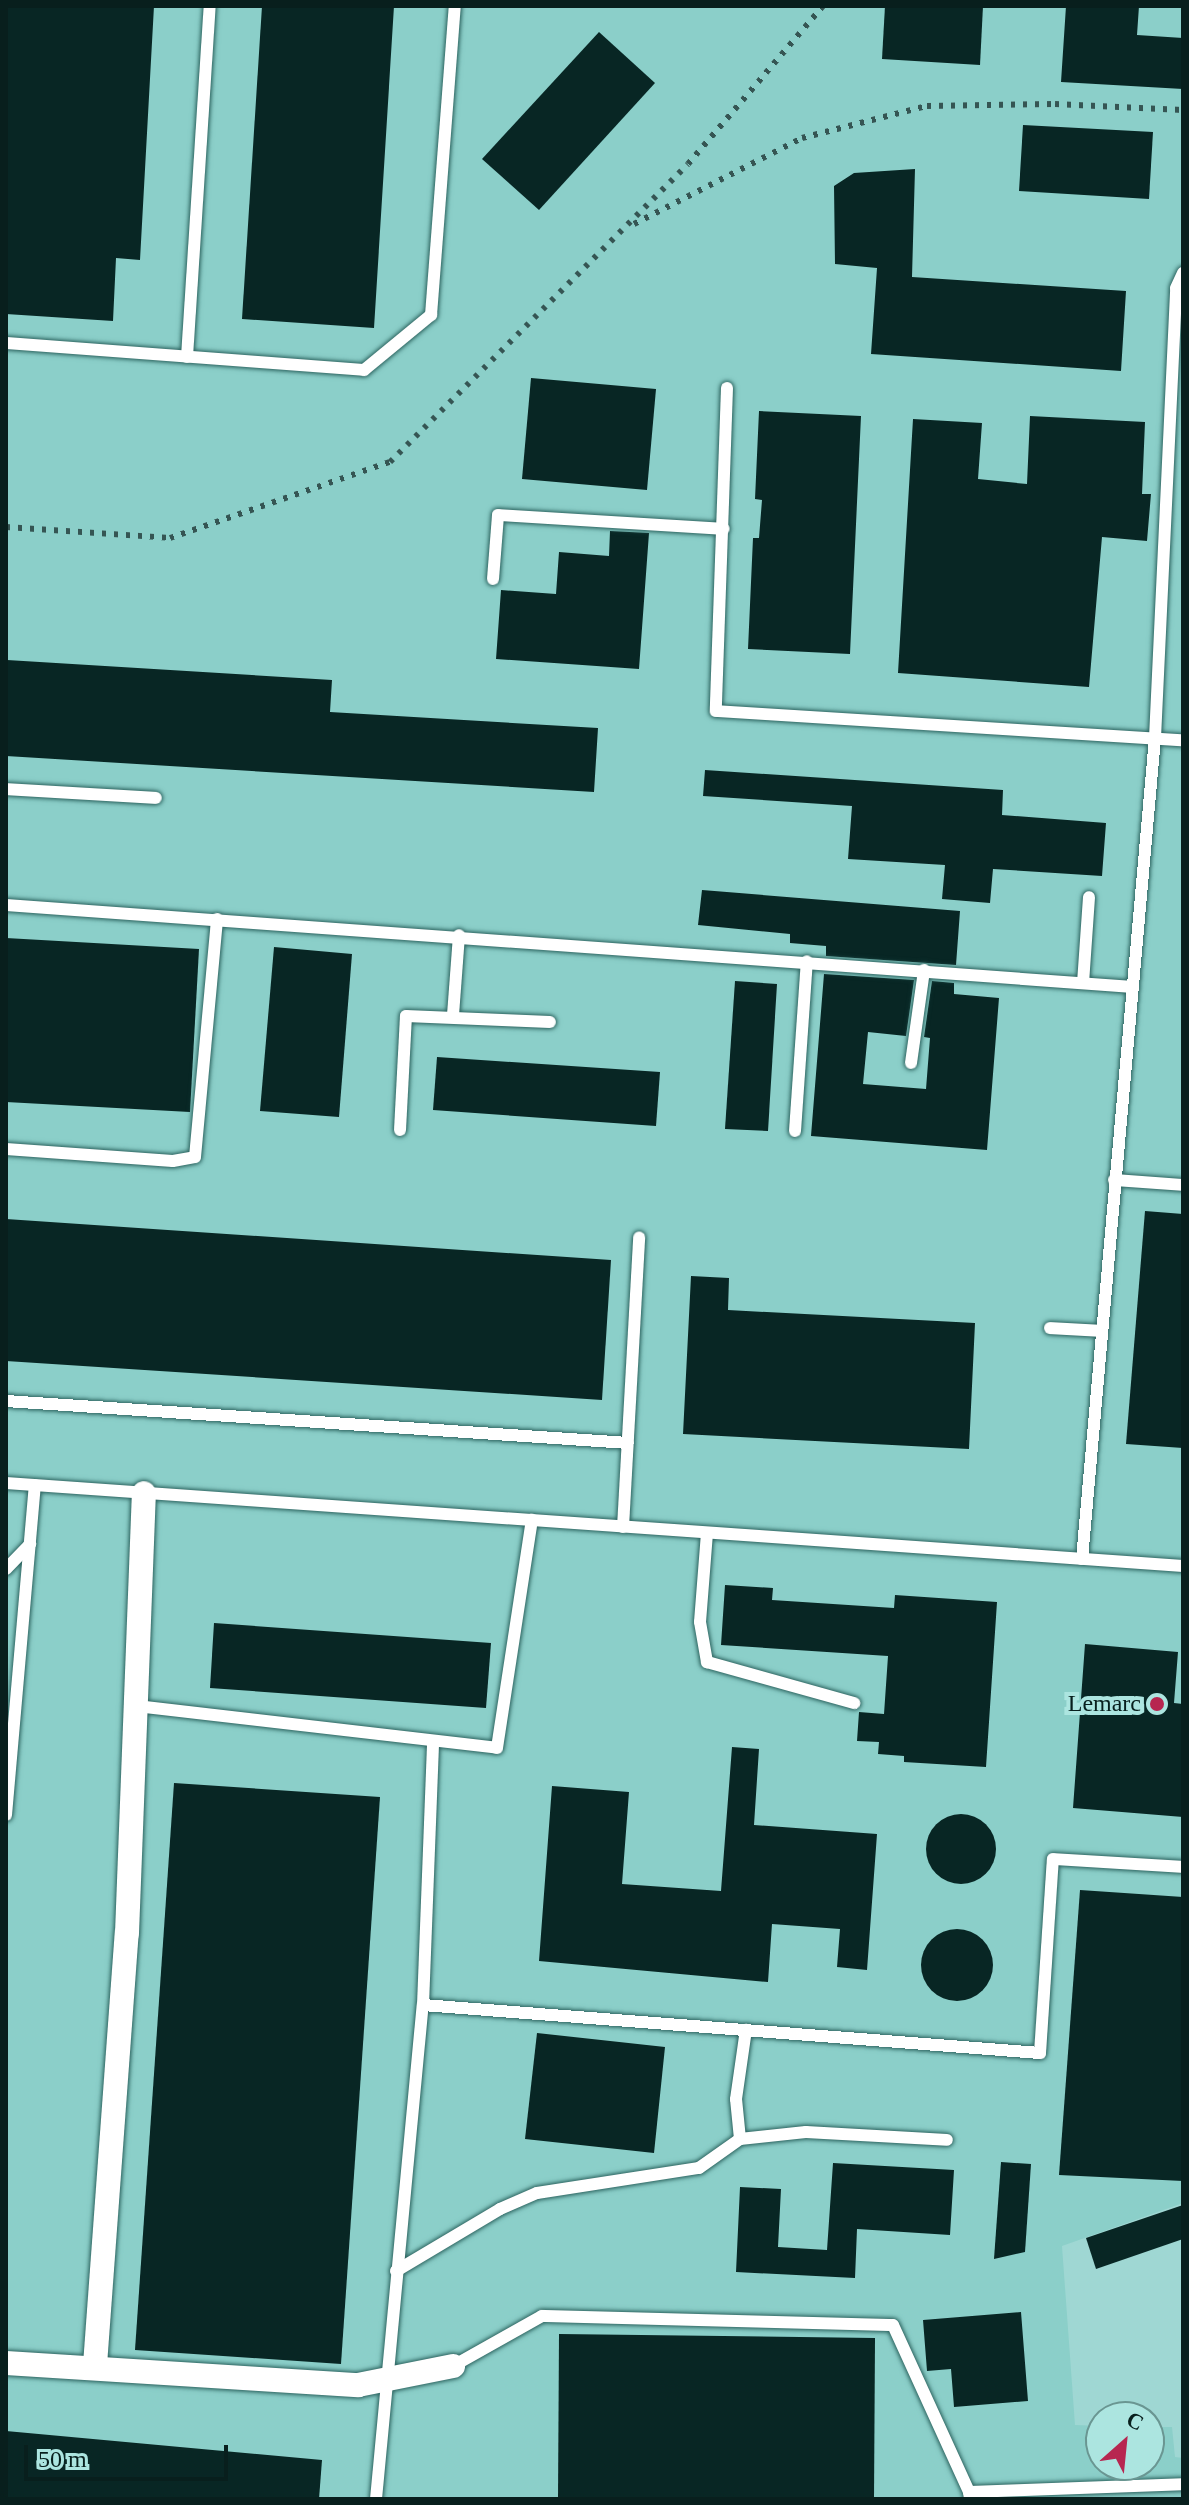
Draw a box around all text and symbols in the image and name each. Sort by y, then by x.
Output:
place label: Lemarc [1068,1690,1141,1718]
marker: Lemarc [1148,1695,1166,1713]
north arrow [1085,2401,1165,2481]
text: С [1122,2406,1148,2436]
scale bar [28,2429,232,2479]
text: 50 m [38,2446,87,2472]

